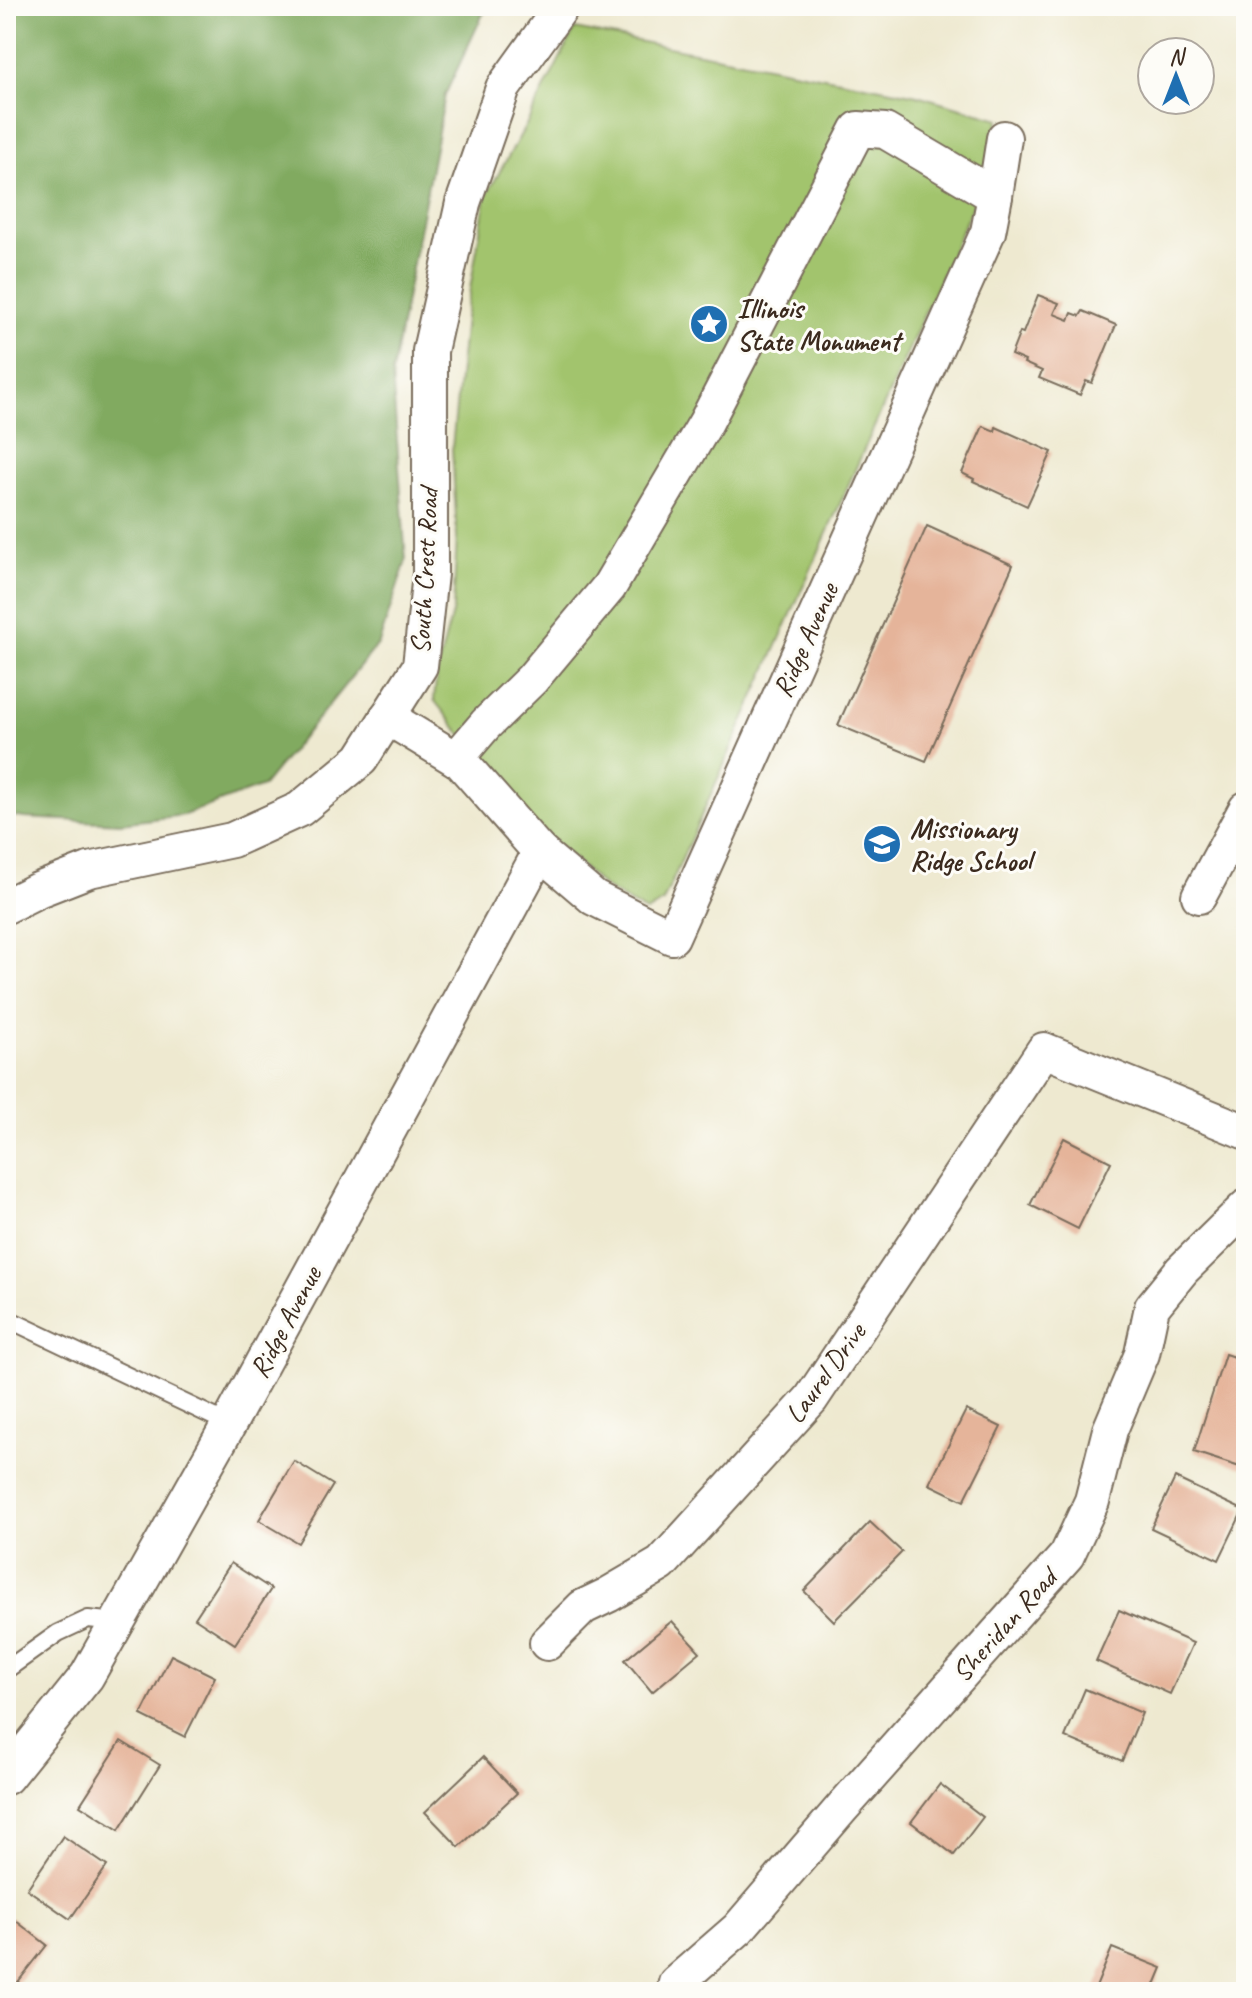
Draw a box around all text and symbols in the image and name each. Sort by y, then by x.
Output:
north arrow [1136,36,1216,116]
text: N [1169,43,1186,71]
place label: Illinois State Monument [737,291,904,358]
place icon: Illinois State Monument [688,303,730,345]
street label: South Crest Road [402,483,446,655]
street label: Ridge Avenue [764,576,846,703]
place label: Missionary Ridge School [910,811,1036,878]
school or university icon: Missionary Ridge School [861,823,903,865]
street label: Ridge Avenue [241,1259,330,1384]
street label: Laurel Drive [777,1315,874,1430]
street label: Sheridan Road [944,1558,1067,1689]

